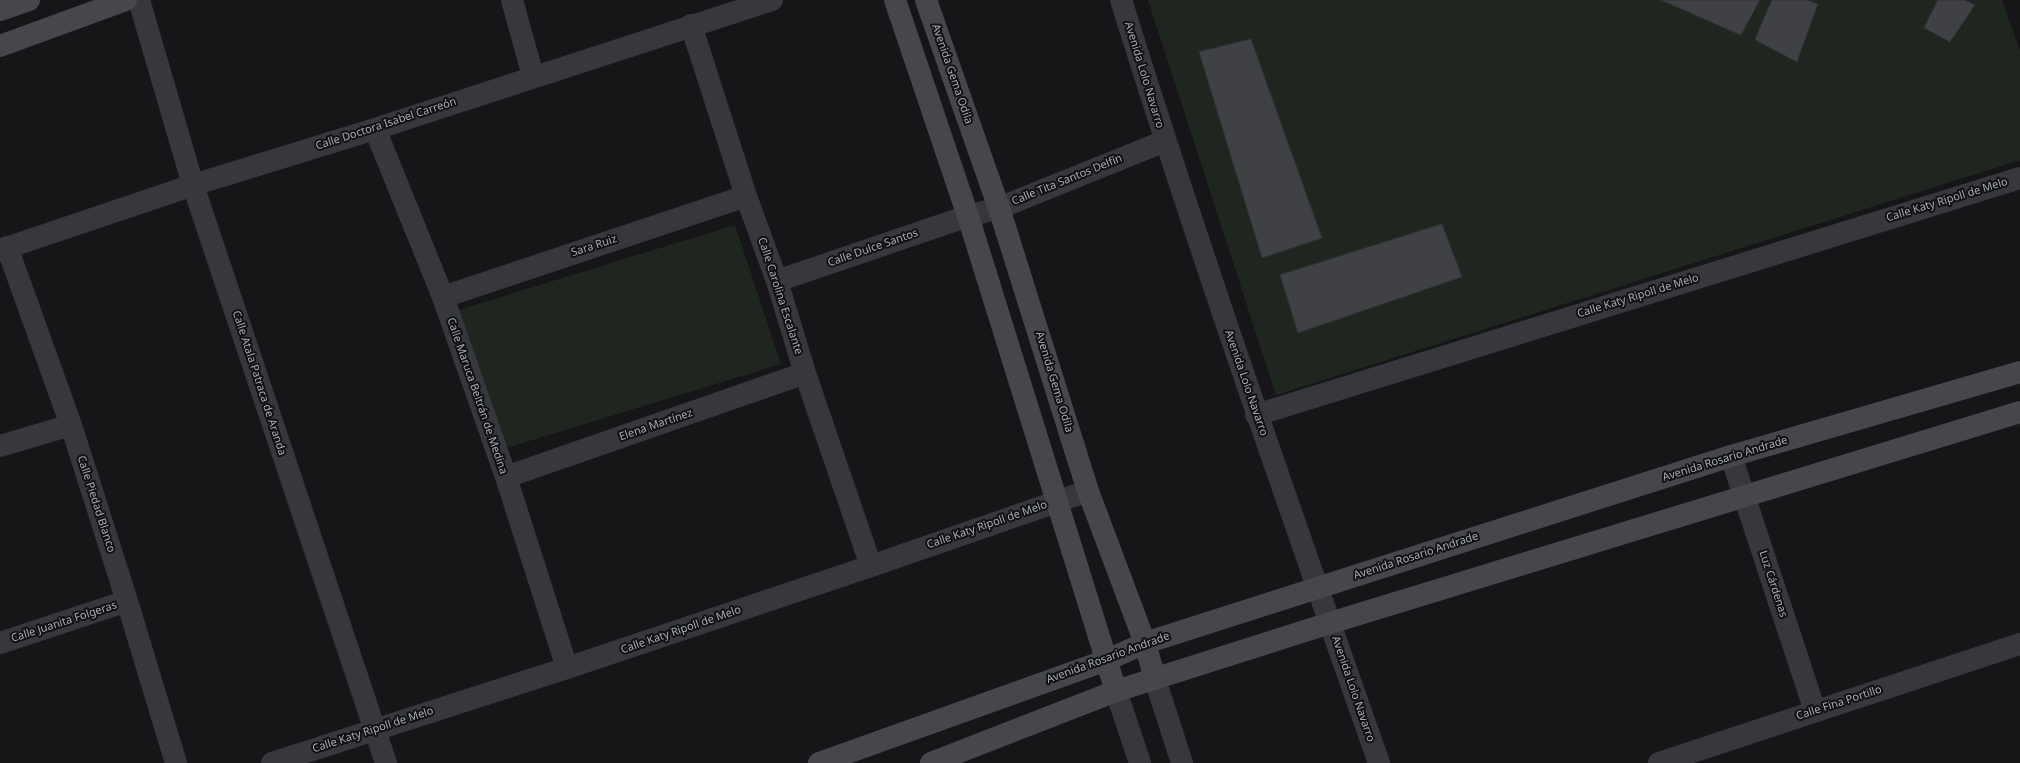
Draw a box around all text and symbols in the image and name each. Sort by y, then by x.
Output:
street label: Avenida Lolo Navarro [1121,20,1167,130]
street label: Avenida Gema Odila [929,22,975,126]
street label: Calle Doctora Isabel Carreón [314,95,458,153]
street label: Calle Tita Santos Delfín [1010,152,1124,208]
street label: Calle Katy Ripoll de Melo [1885,175,2009,225]
street label: Calle Dulce Santos [826,226,920,270]
street label: Sara Ruiz [570,232,618,260]
street label: Calle Carolina Escalante [755,236,805,356]
street label: Calle Katy Ripoll de Melo [1576,271,1700,321]
street label: Calle Atala Patraca de Aranda [229,309,289,457]
street label: Calle Maruca Beltrán de Medina [444,316,510,476]
street label: Avenida Lolo Navarro [1222,328,1270,438]
street label: Avenida Gema Odila [1032,330,1076,434]
street label: Elena Martínez [618,406,694,444]
street label: Avenida Rosario Andrade [1661,434,1789,484]
street label: Calle Piedad Blanco [74,454,118,554]
street label: Calle Katy Ripoll de Melo [925,498,1049,552]
street label: Avenida Rosario Andrade [1352,530,1480,582]
street label: Luz Cárdenas [1756,549,1790,619]
street label: Calle Juanita Folgeras [9,599,119,645]
street label: Calle Katy Ripoll de Melo [619,603,743,657]
street label: Avenida Rosario Andrade [1045,630,1171,686]
street label: Avenida Lolo Navarro [1329,634,1377,744]
street label: Calle Fina Portillo [1795,683,1883,723]
street label: Calle Katy Ripoll de Melo [311,704,435,756]

